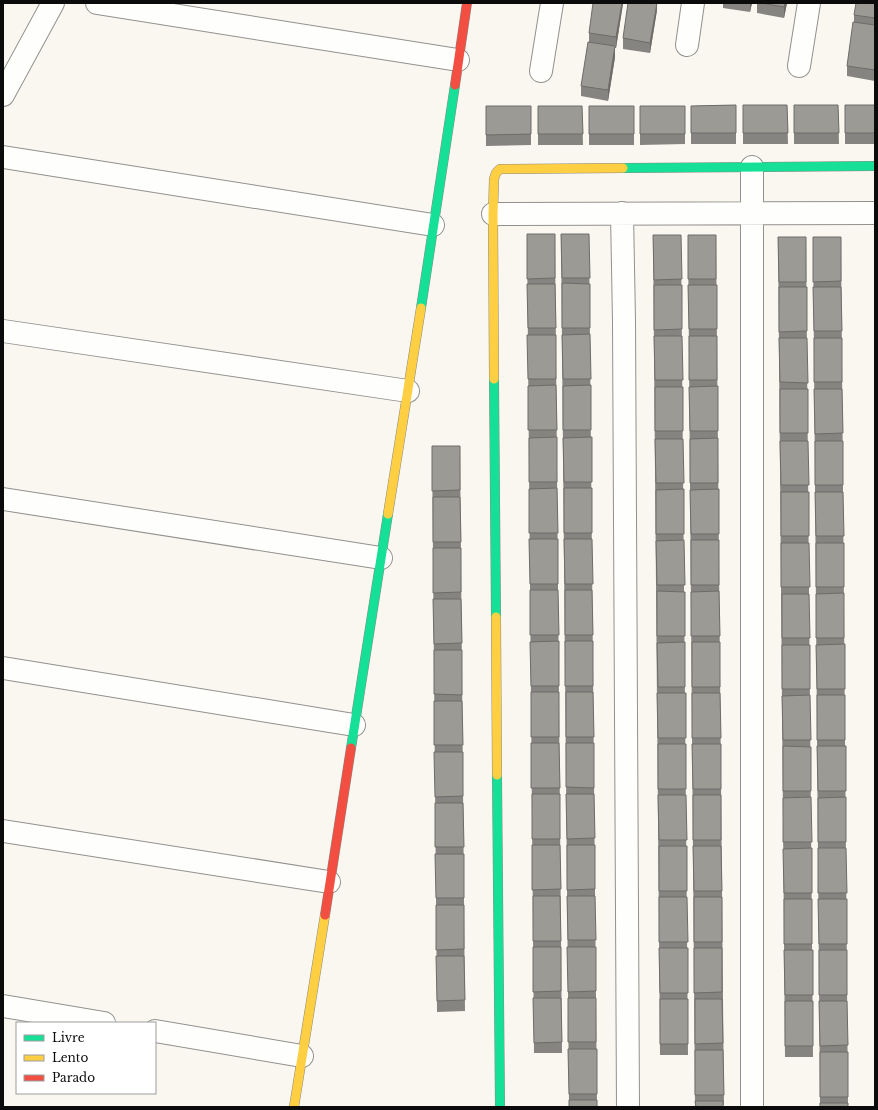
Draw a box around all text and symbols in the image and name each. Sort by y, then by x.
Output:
legend [16,1022,156,1094]
text: Livre [52,1030,85,1045]
text: Lento [52,1050,88,1065]
text: Parado [52,1070,95,1085]

